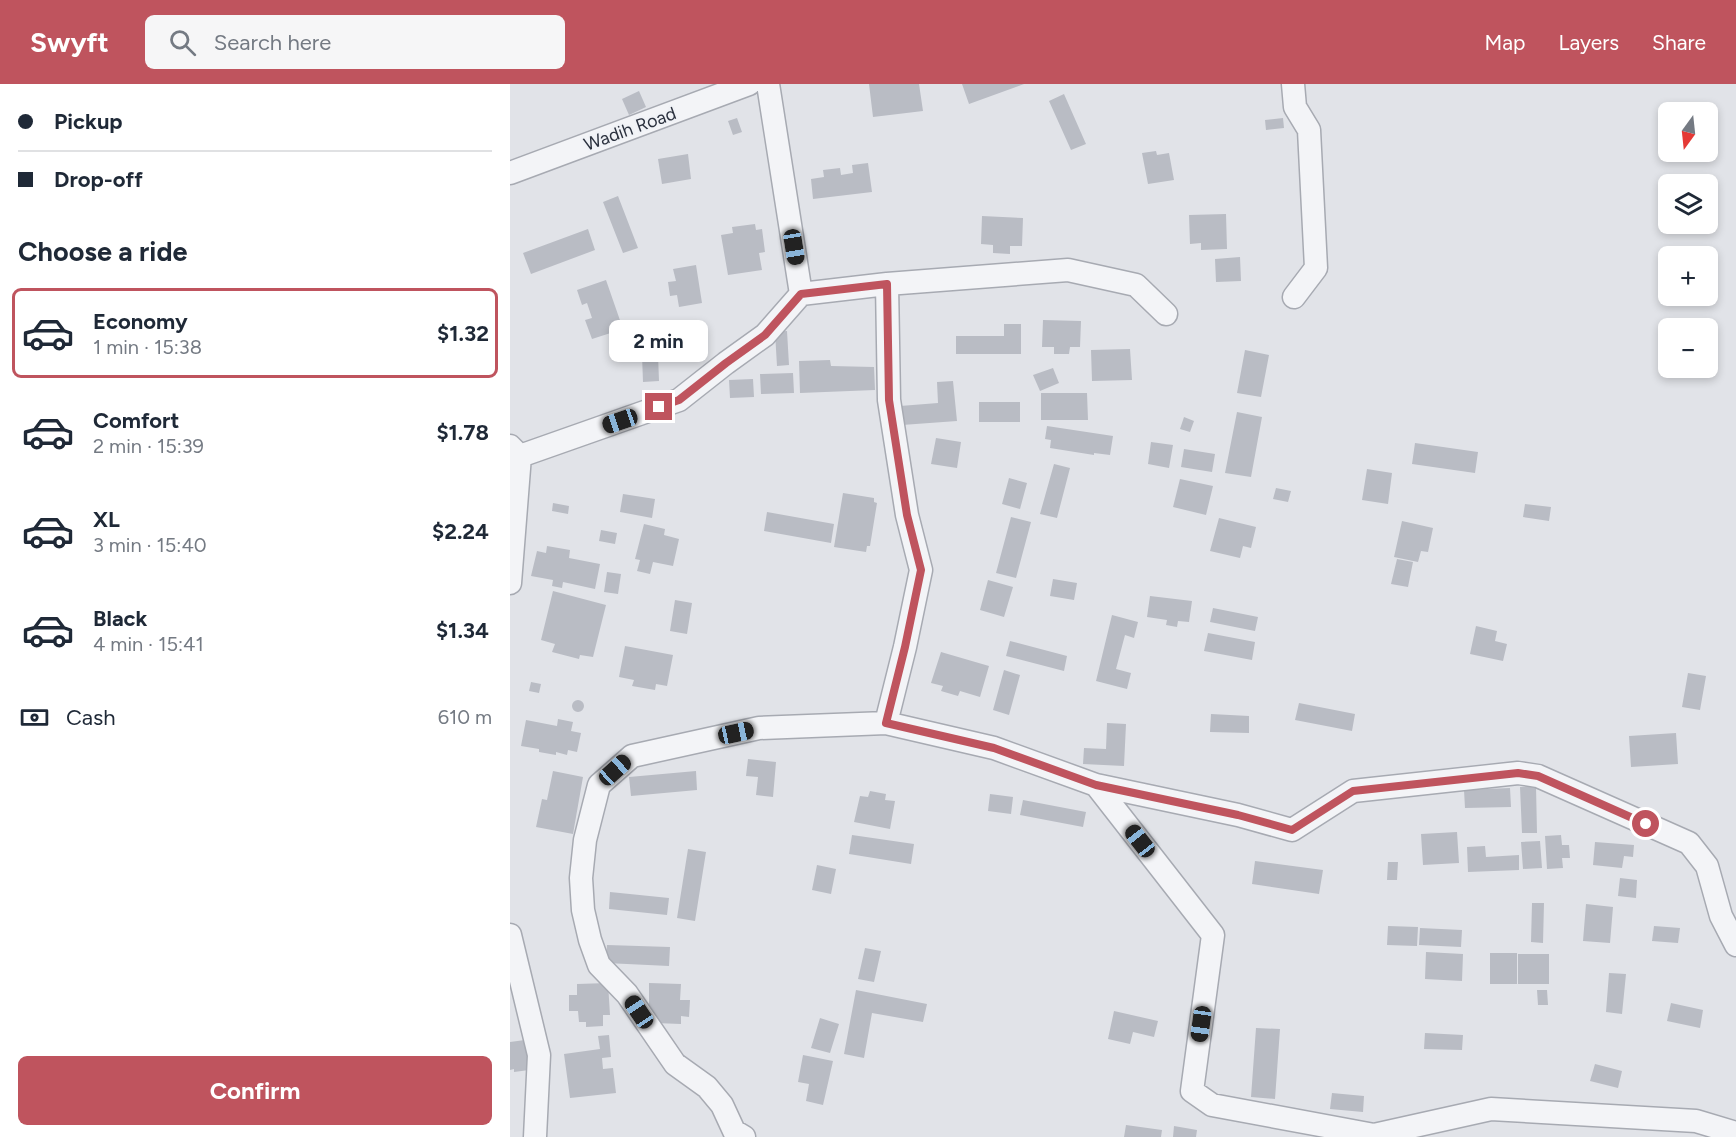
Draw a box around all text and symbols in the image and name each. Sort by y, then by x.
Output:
search box [145,15,565,69]
text: Swyft [30,25,109,59]
icon: search [166,26,199,59]
text: Search here [214,29,331,56]
text: Map [1485,30,1525,55]
text: Layers [1558,30,1619,55]
text: Share [1652,30,1706,55]
street label: Wadih Road [581,102,679,156]
north arrow [1658,102,1718,162]
map controls [1658,102,1718,378]
text: Pickup [54,108,123,135]
text: Drop-off [54,166,143,193]
button: layers [1658,174,1718,234]
car [782,228,806,266]
text: Choose a ride [18,235,187,268]
button: + [1658,246,1718,306]
icon: car [21,306,75,360]
text: Economy [93,308,188,335]
button: − [1658,318,1718,378]
text: $1.32 [437,320,489,347]
callout: 2 min [610,320,708,362]
text: 2 min [633,329,684,353]
text: 1 min · 15:38 [93,335,202,359]
route end [645,393,672,420]
icon: car [21,405,75,459]
text: Comfort [93,407,179,434]
car [600,407,640,435]
text: $1.78 [436,419,489,446]
text: 2 min · 15:39 [93,434,204,458]
icon: car [21,504,75,558]
text: XL [93,506,120,533]
text: $2.24 [432,518,489,545]
text: 3 min · 15:40 [93,533,207,557]
icon: car [21,603,75,657]
text: Black [93,605,147,632]
text: $1.34 [436,617,489,644]
text: 4 min · 15:41 [93,632,204,656]
icon: cash [18,701,51,734]
text: Cash [66,704,116,731]
text: 610 m [438,705,492,729]
car [717,720,755,746]
car [596,751,634,789]
route start [1632,810,1659,837]
car [1122,821,1158,861]
car [621,992,657,1032]
car [1190,1005,1212,1043]
button: Confirm [18,1056,492,1125]

